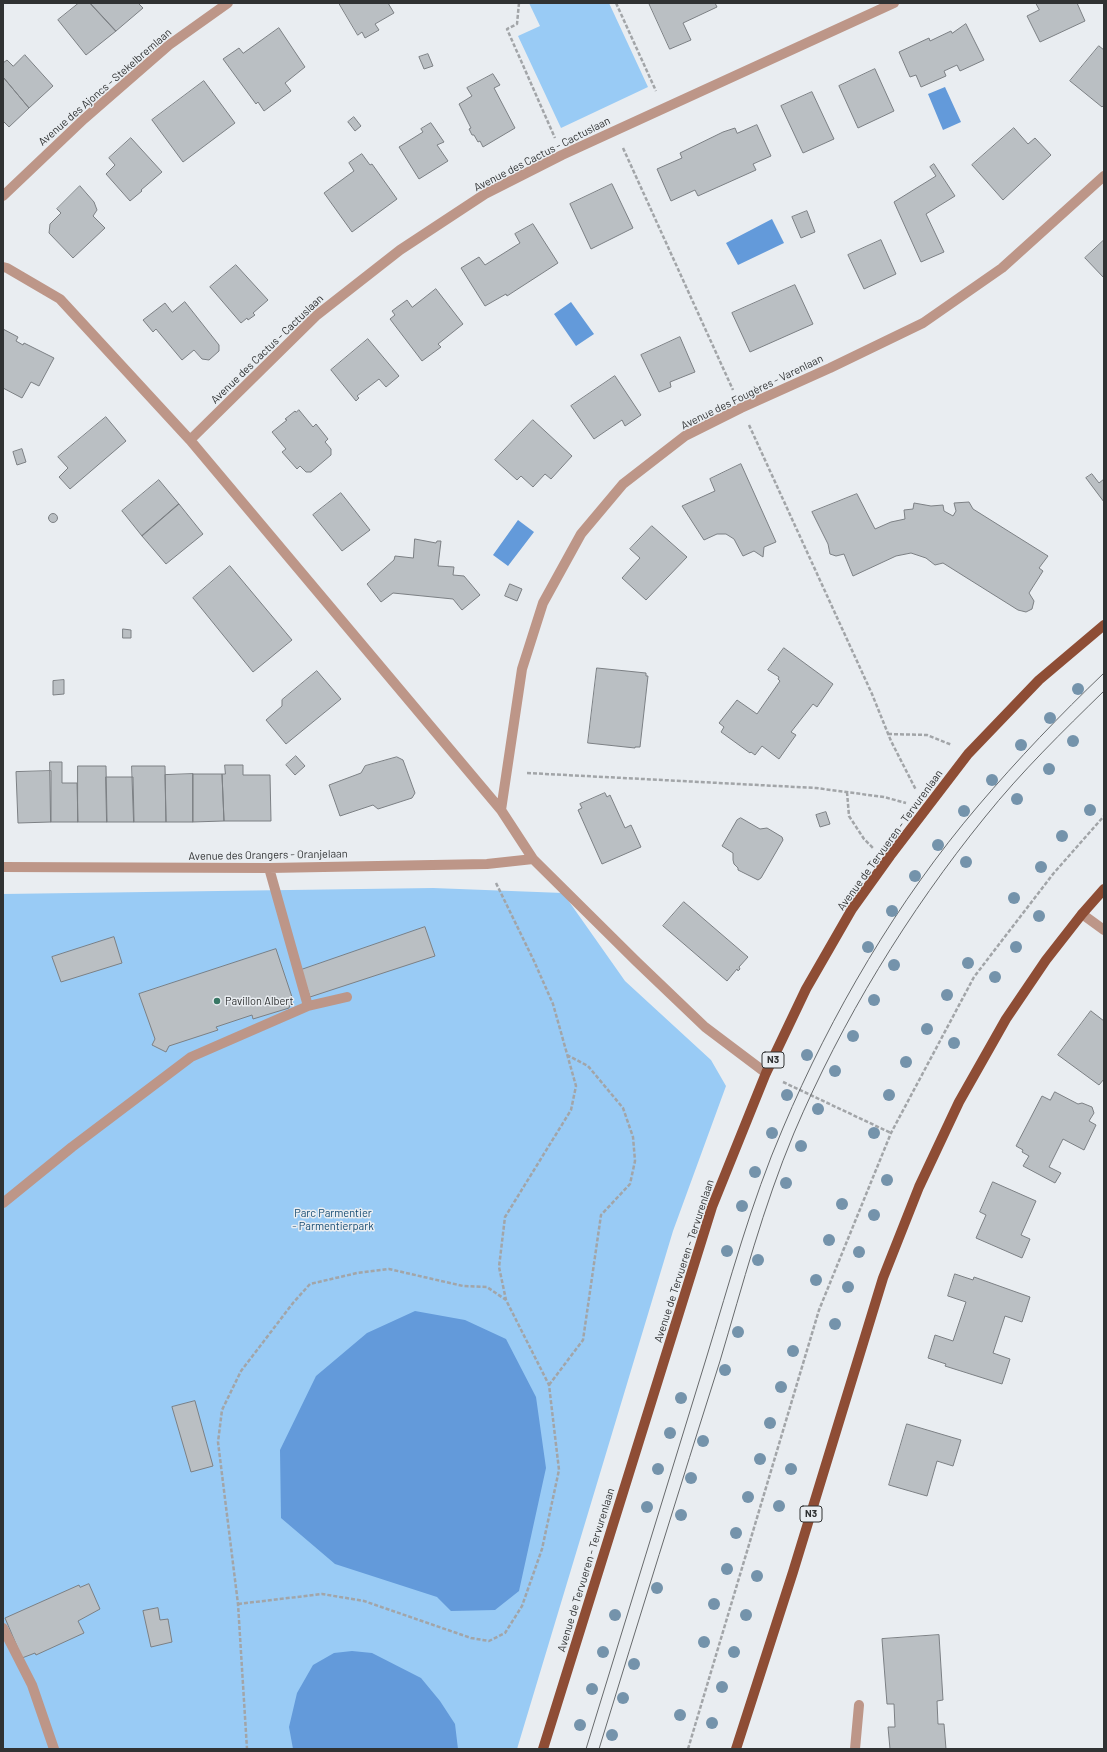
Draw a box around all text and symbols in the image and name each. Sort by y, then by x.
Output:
street label: Avenue des Ajoncs - Stekelbremlaan [36,26,174,148]
street label: Avenue des Cactus - Cactuslaan [472,114,612,194]
street label: Avenue des Cactus - Cactuslaan [208,292,326,406]
street label: Avenue des Fougères - Varenlaan [679,352,825,432]
street label: Avenue de Tervueren - Tervurenlaan [835,767,945,913]
street label: Avenue des Orangers - Oranjelaan [188,847,348,863]
place label: Pavillon Albert [225,994,293,1008]
marker: Pavillon Albert [212,996,222,1006]
road number: N3 [762,1052,784,1068]
street label: Avenue de Tervueren - Tervurenlaan [651,1178,717,1344]
park label: Parc Parmentier - Parmentierpark [292,1206,374,1232]
street label: Avenue de Tervueren - Tervurenlaan [555,1487,617,1653]
road number: N3 [800,1506,822,1522]

